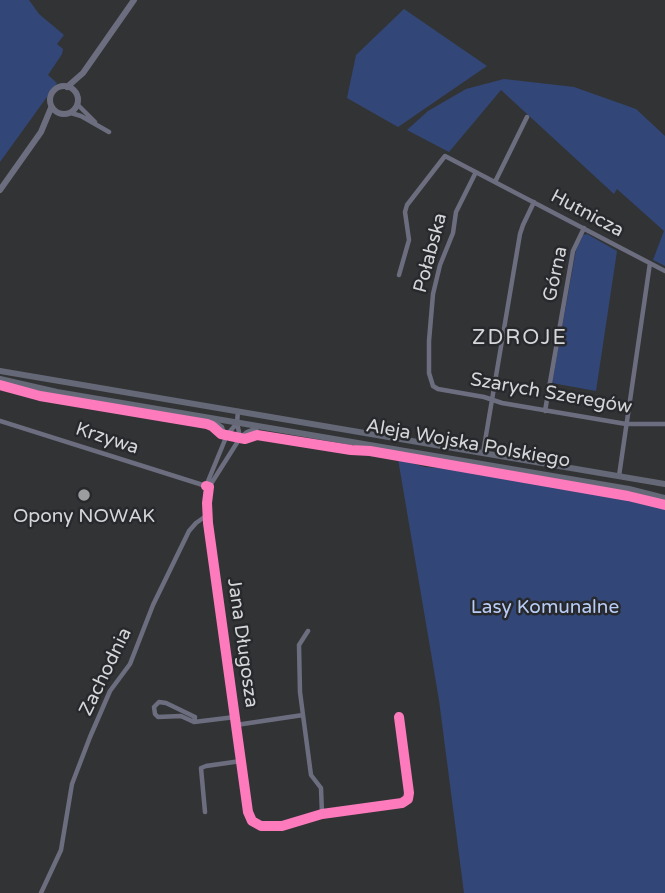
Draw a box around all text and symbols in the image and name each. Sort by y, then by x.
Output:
street label: Hutnicza [547,185,627,243]
street label: Połabska [409,211,453,295]
street label: Górna [539,245,573,303]
district label: ZDROJE [473,325,567,351]
street label: Szarych Szeregów [468,369,634,419]
street label: Aleja Wojska Polskiego [364,415,572,473]
street label: Krzywa [72,418,142,460]
marker: Opony NOWAK [76,487,92,503]
place label: Opony NOWAK [13,506,155,528]
street label: Jana Długosza [222,577,262,709]
park label: Lasy Komunalne [471,597,619,619]
street label: Zachodnia [75,624,137,720]

